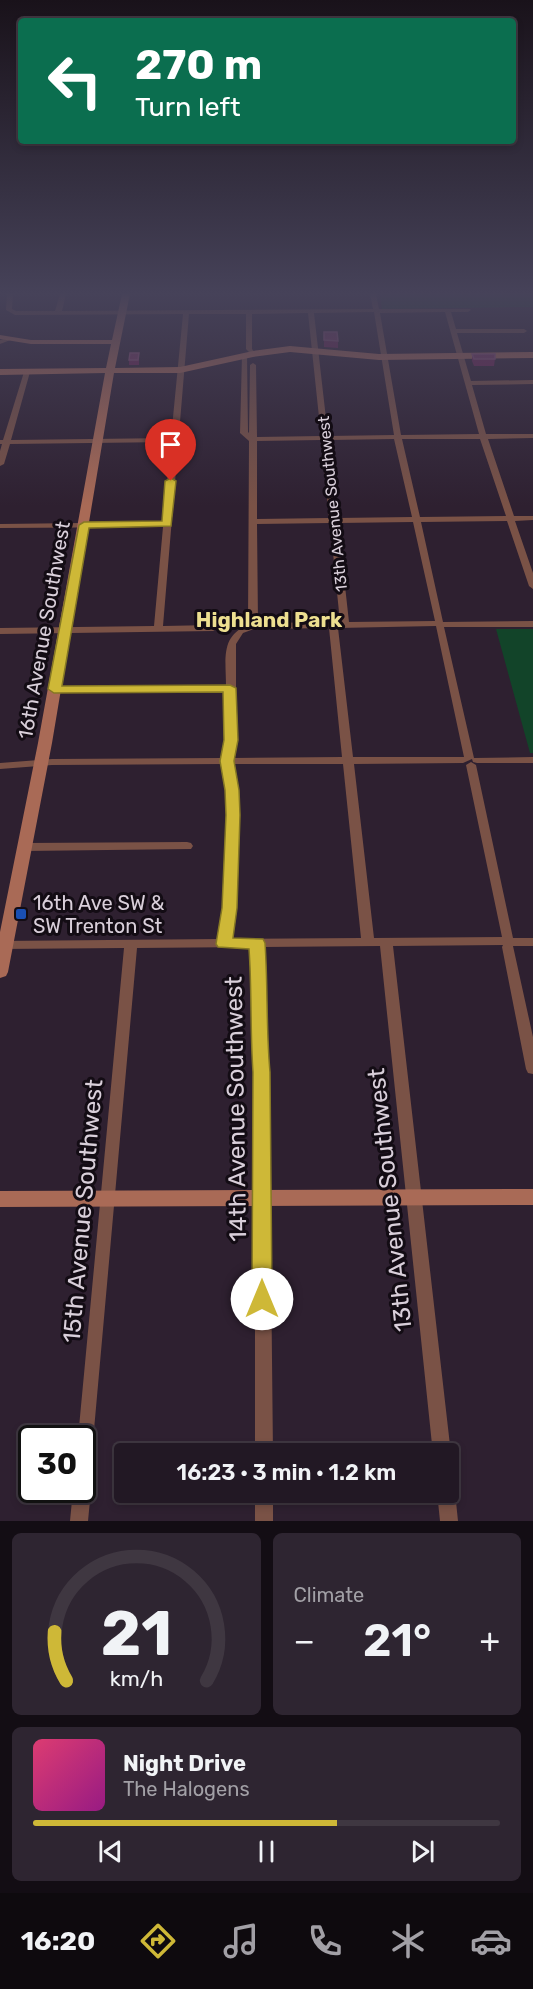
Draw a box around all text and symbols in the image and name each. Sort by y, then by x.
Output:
text: 270 m [135,40,262,90]
icon: left [36,42,114,120]
text: Turn left [135,91,240,123]
street label: 13th Avenue Southwest [314,415,351,593]
pin [145,419,196,481]
icon: arrive [154,428,187,461]
street label: 16th Avenue Southwest [13,519,75,741]
district label: Highland Park [196,607,343,632]
place label: 16th Ave SW & SW Trenton St [33,891,164,938]
marker: 16th Ave SW & SW Trenton St [14,907,28,921]
street label: 14th Avenue Southwest [220,976,252,1242]
street label: 13th Avenue Southwest [362,1067,418,1333]
street label: 15th Avenue Southwest [58,1078,108,1344]
position arrow [230,1267,294,1331]
speed limit sign: 30 [18,1425,96,1503]
text: 16:23 · 3 min · 1.2 km [177,1459,396,1486]
text: Climate [294,1583,364,1607]
text: 21 [100,1597,172,1671]
text: 21° [363,1614,431,1667]
text: − [294,1621,315,1660]
text: + [479,1621,500,1660]
text: km/h [109,1666,163,1691]
text: Night Drive [123,1750,246,1777]
text: The Halogens [123,1777,250,1801]
icon: previous [94,1835,127,1868]
icon: pause [250,1835,283,1868]
icon: next [406,1835,439,1868]
icon: directions [137,1920,179,1962]
icon: music [220,1920,262,1962]
icon: phone [304,1920,346,1962]
icon: climate [387,1920,429,1962]
icon: car [470,1920,512,1962]
text: 16:20 [21,1925,95,1957]

